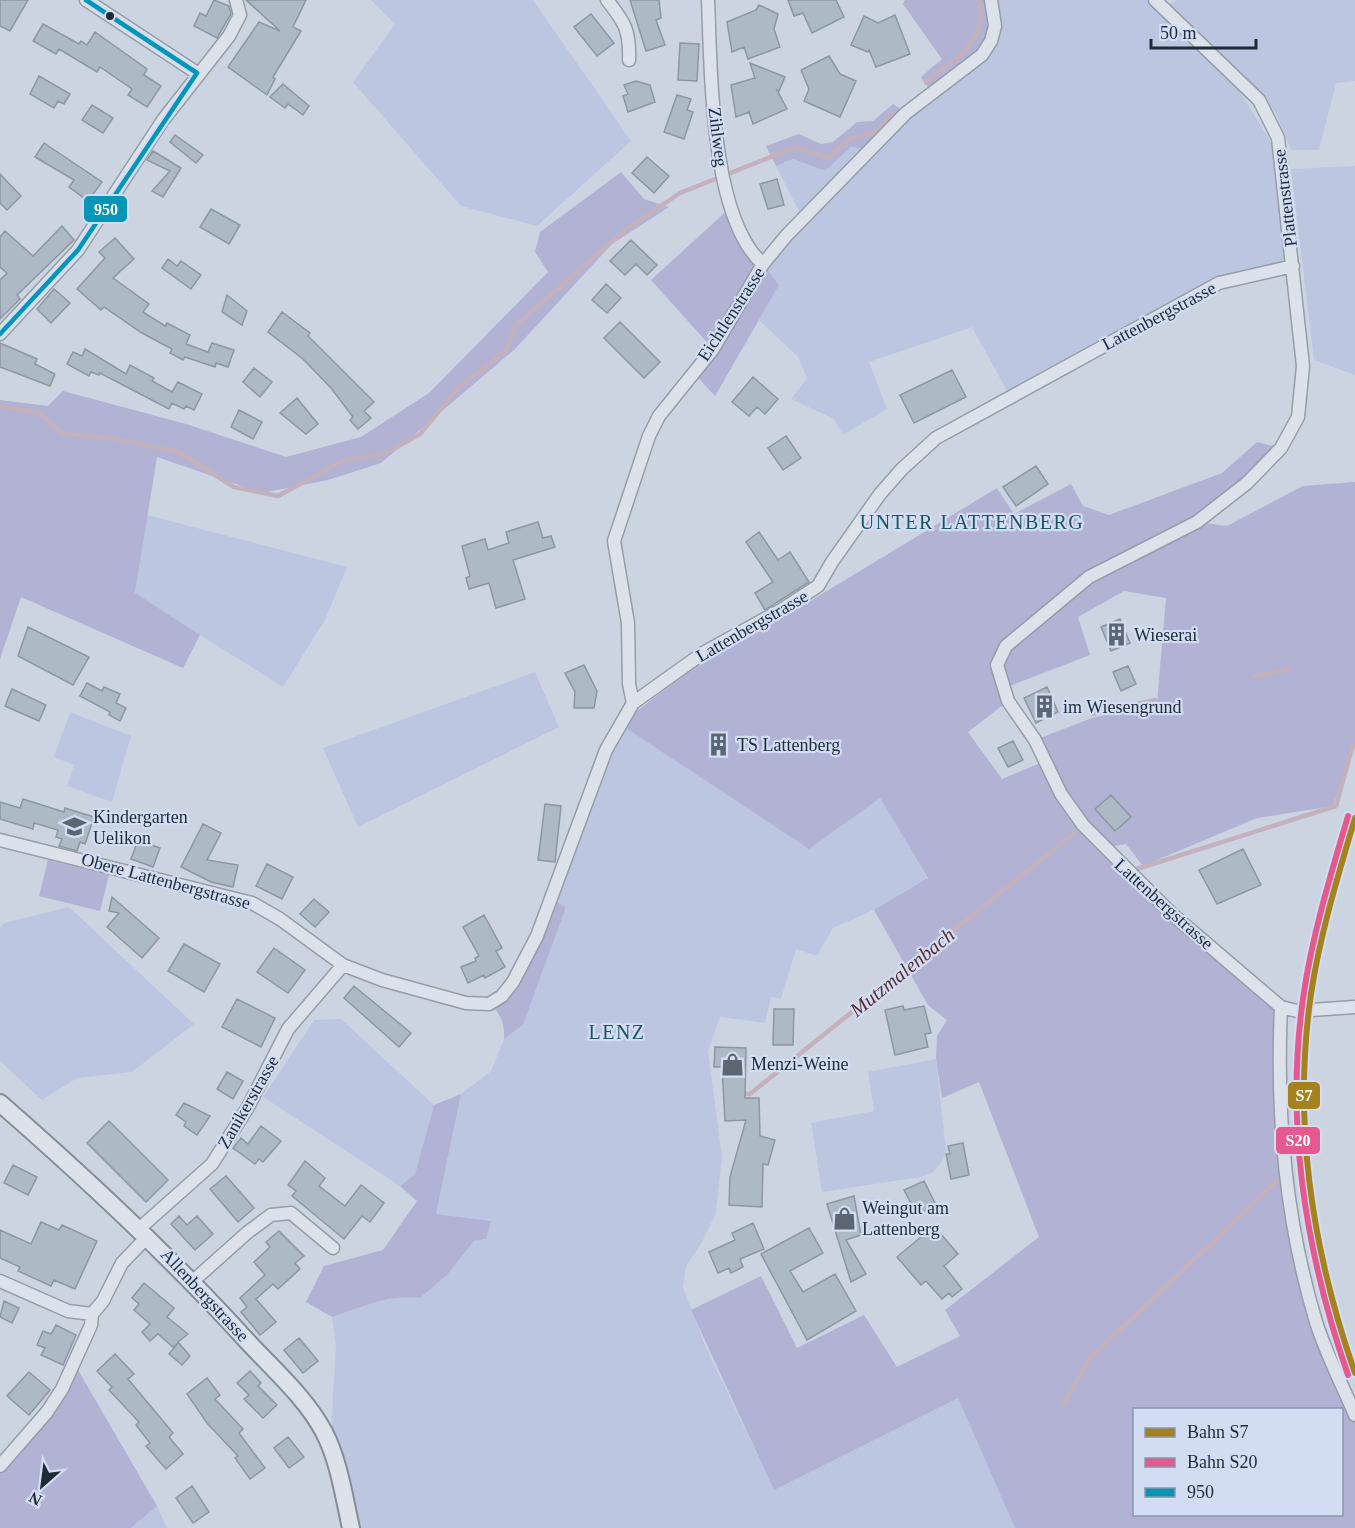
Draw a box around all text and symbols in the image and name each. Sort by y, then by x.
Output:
unlabelled marker [104,10,116,22]
scale bar [1151,12,1256,50]
text: 50 m [1160,23,1197,43]
street label: Zihlweg [704,106,732,168]
street label: Plattenstrasse [1269,148,1301,248]
line badge: 950 [83,195,128,223]
text: 950 [94,201,118,218]
street label: Eichtlenstrasse [693,263,769,365]
street label: Lattenbergstrasse [1099,278,1219,354]
district label: UNTER LATTENBERG [860,511,1084,533]
street label: Lattenbergstrasse [693,586,811,666]
building icon: Wieserai [1103,622,1129,648]
place label: Wieserai [1134,625,1197,645]
building icon: im Wiesengrund [1032,694,1058,720]
place label: im Wiesengrund [1063,697,1181,717]
building icon: TS Lattenberg [706,732,732,758]
place label: TS Lattenberg [737,735,840,755]
place label: Kindergarten Uelikon [93,807,188,848]
school or university icon: Kindergarten Uelikon [62,814,88,840]
street label: Obere Lattenbergstrasse [79,849,253,913]
street label: Lattenbergstrasse [1111,855,1217,953]
water label: Mutzmalenbach [845,923,959,1021]
district label: LENZ [588,1021,646,1043]
shop icon: Menzi-Weine [720,1051,746,1077]
street label: Zanikerstrasse [213,1052,283,1152]
place label: Menzi-Weine [751,1054,849,1074]
line badge: S7 [1287,1081,1321,1110]
text: S7 [1296,1087,1312,1104]
line badge: S20 [1275,1126,1321,1155]
text: S20 [1286,1132,1310,1149]
place label: Weingut am Lattenberg [862,1198,949,1239]
shop icon: Weingut am Lattenberg [831,1205,857,1231]
street label: Allenbergstrasse [157,1244,253,1346]
legend [1133,1408,1343,1516]
text: Bahn S7 [1187,1422,1249,1442]
text: Bahn S20 [1187,1452,1258,1472]
north arrow [12,1456,72,1516]
text: 950 [1187,1482,1214,1502]
text: N [26,1488,44,1509]

